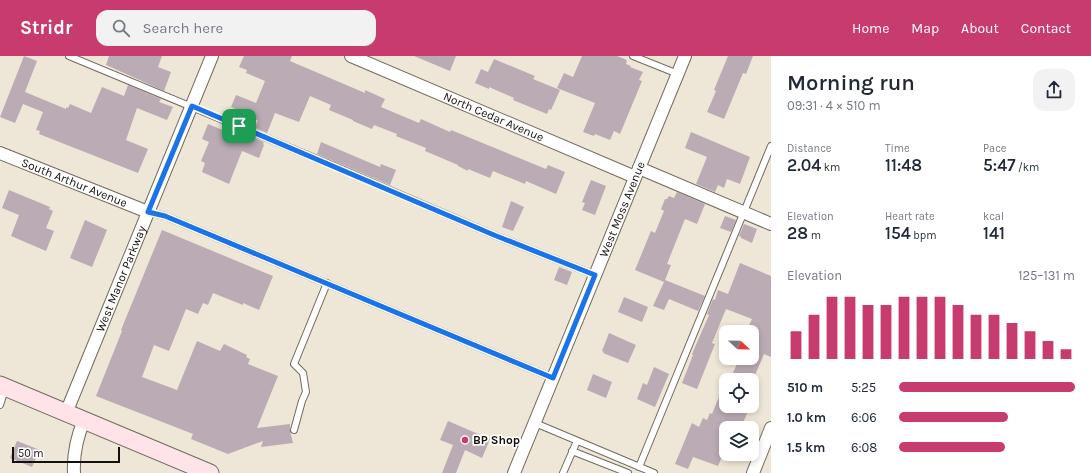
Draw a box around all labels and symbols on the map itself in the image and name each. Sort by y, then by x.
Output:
street label: North Cedar Avenue [441,89,546,144]
pin [222,109,256,143]
street label: South Arthur Avenue [19,155,129,210]
street label: West Moss Avenue [596,159,648,259]
street label: West Manor Parkway [93,223,149,334]
north arrow [719,325,759,365]
place label: BP Shop [473,433,520,447]
marker: BP Shop [460,435,470,445]
scale bar [12,445,120,464]

